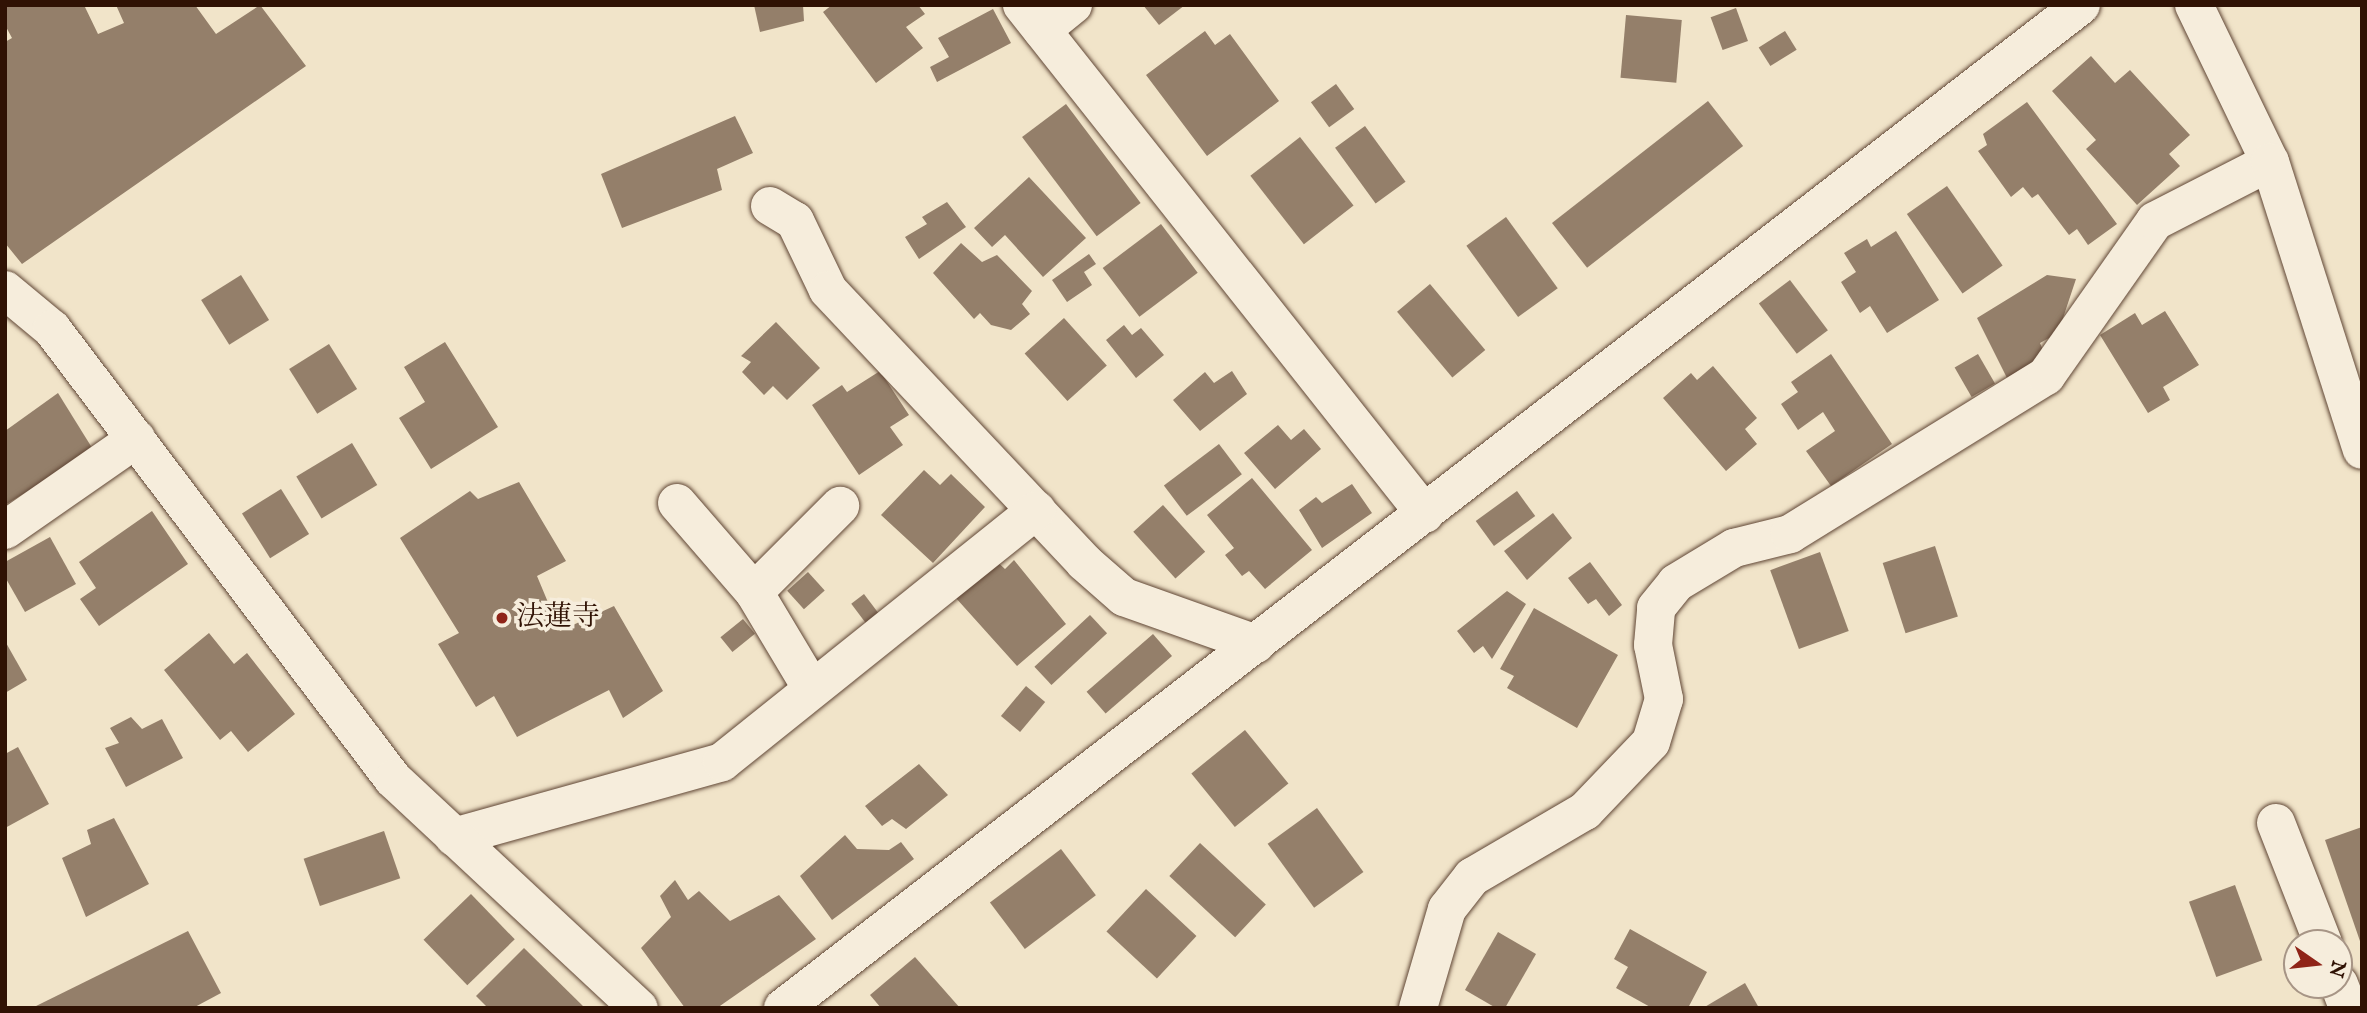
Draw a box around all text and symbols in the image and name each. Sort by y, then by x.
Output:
place label: 法蓮寺 [516,601,600,635]
marker: 法蓮寺 [494,610,510,626]
north arrow [2283,929,2353,999]
text: N [2323,958,2350,979]

